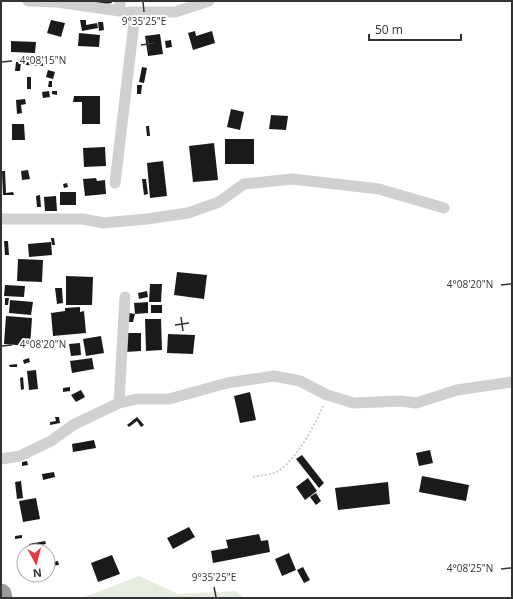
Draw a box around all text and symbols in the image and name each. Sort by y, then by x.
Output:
text: 9°35'25"E [122,14,166,28]
scale bar [369,16,461,42]
text: 50 m [375,21,403,38]
text: 4°08'15"N [20,53,66,67]
text: 4°08'20"N [447,277,493,291]
text: 4°08'20"N [20,337,66,351]
north arrow [16,543,56,583]
text: 4°08'25"N [447,561,493,575]
text: N [32,565,43,581]
text: 9°35'25"E [192,570,236,584]

